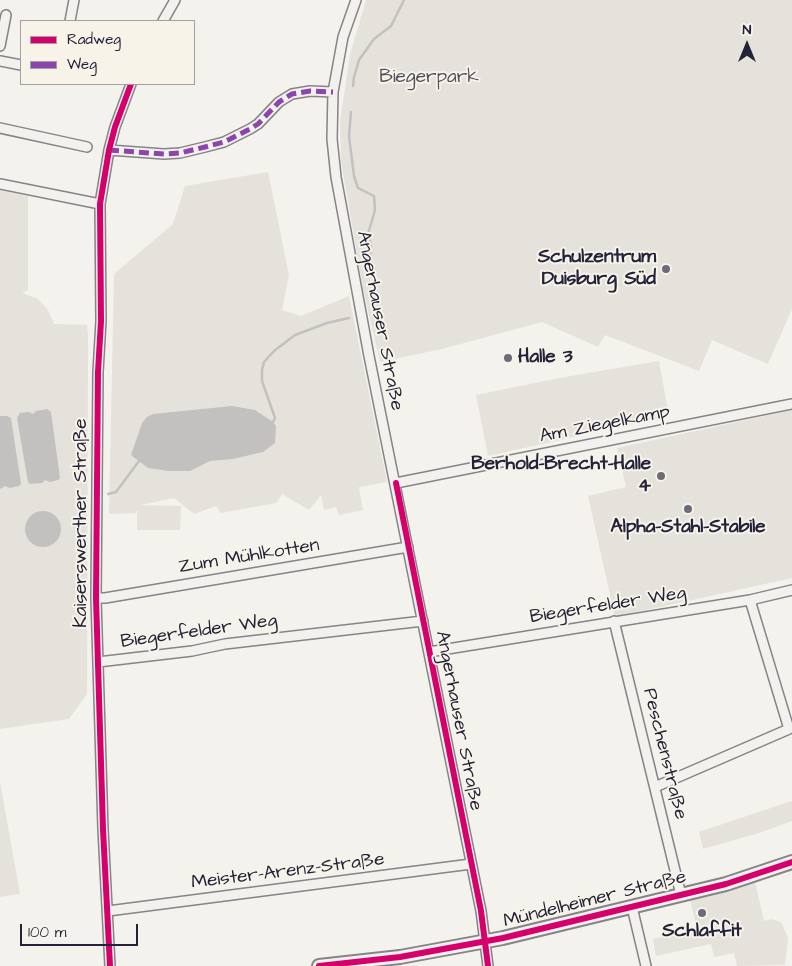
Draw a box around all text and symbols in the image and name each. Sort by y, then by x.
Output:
legend [20,20,195,85]
north arrow [722,20,772,70]
text: N [743,20,751,40]
text: Radweg [67,29,121,50]
text: Weg [67,54,97,75]
park label: Biegerpark [379,67,479,89]
street label: Angerhauser Straße [350,229,408,413]
place label: Schulzentrum Duisburg Süd [538,247,656,291]
marker: Schulzentrum Duisburg Süd [660,263,672,275]
place label: Halle 3 [518,347,573,369]
marker: Halle 3 [502,352,514,364]
street label: Am Ziegelkamp [538,401,672,449]
street label: Kaiserswerther Straße [71,418,93,628]
place label: Berhold-Brecht-Halle 4 [471,454,651,498]
marker: Berhold-Brecht-Halle 4 [655,470,667,482]
marker: Alpha-Stahl-Stabile [682,503,694,515]
place label: Alpha-Stahl-Stabile [611,517,765,539]
street label: Zum Mühlkotten [177,535,321,579]
street label: Biegerfelder Weg [528,582,688,630]
street label: Biegerfelder Weg [119,610,279,654]
street label: Angerhauser Straße [429,629,487,813]
street label: Peschenstraße [637,686,691,822]
street label: Meister-Arenz-Straße [190,849,386,895]
street label: Mündelheimer Straße [501,866,689,934]
marker: Schlaffit [696,907,708,919]
scale bar [22,914,140,946]
place label: Schlaffit [662,921,742,943]
text: 100 m [28,922,67,943]

